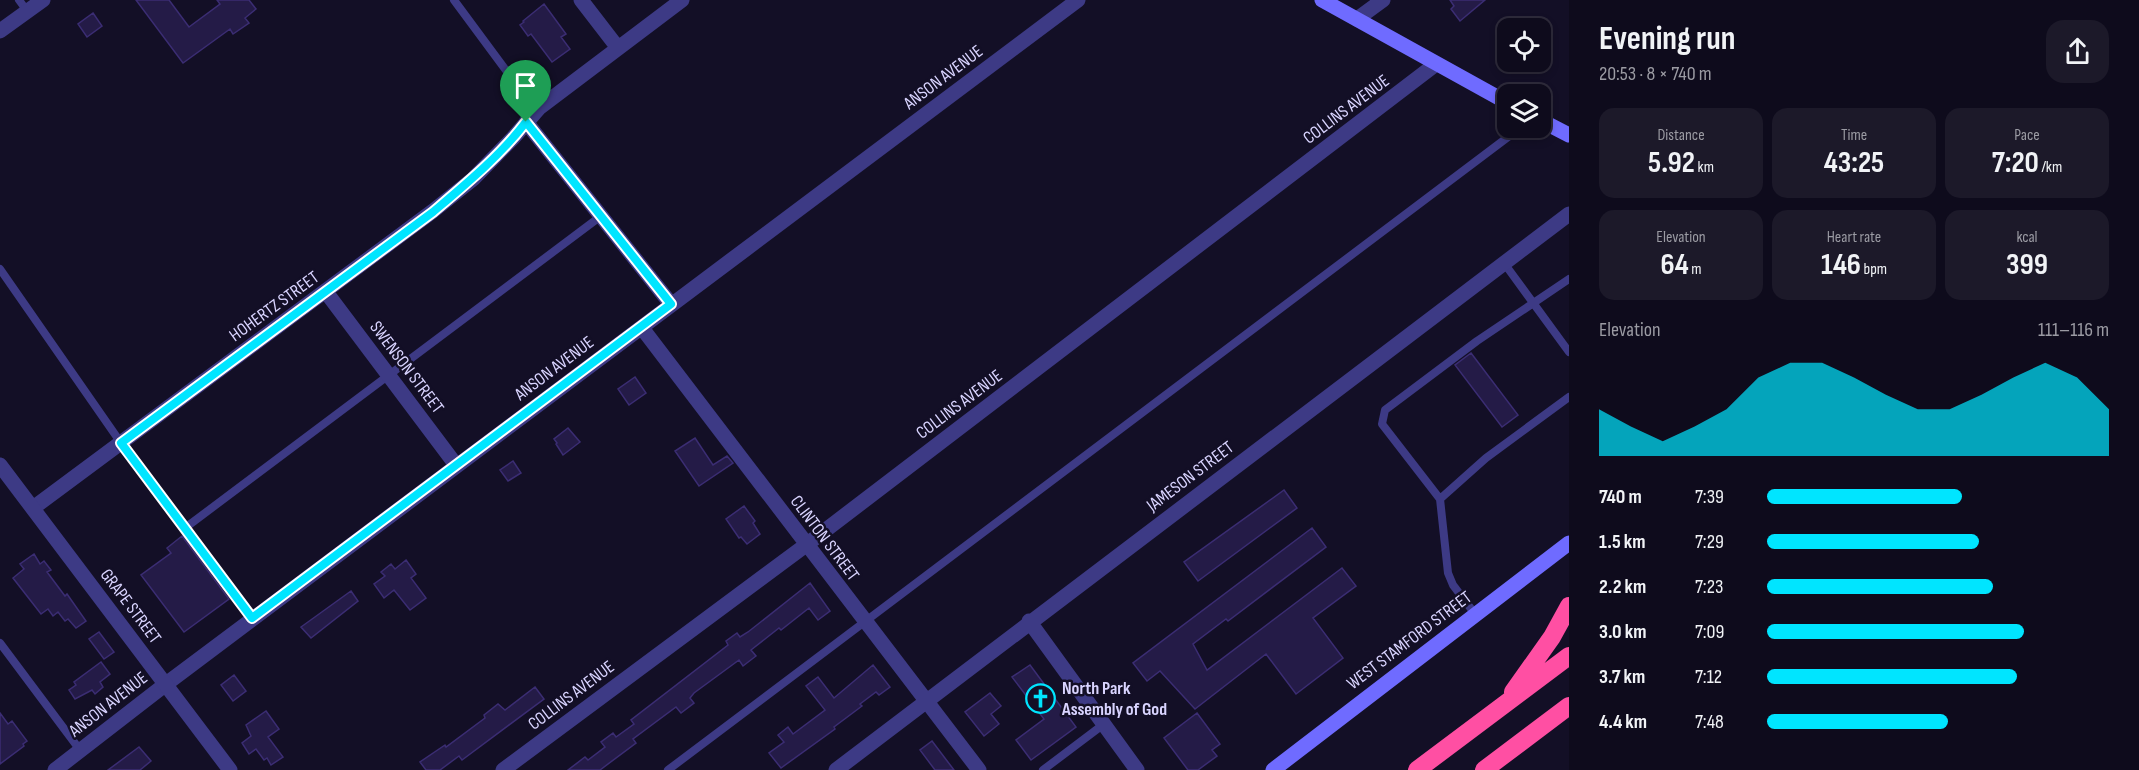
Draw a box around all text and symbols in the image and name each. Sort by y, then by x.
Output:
map controls [1497,18,1551,138]
button: locate [1497,18,1551,72]
text: Evening run [1599,19,1735,59]
button: share [2046,20,2109,83]
street label: ANSON AVENUE [899,41,987,115]
pin [500,60,551,122]
text: 20:53 · 8 × 740 m [1599,62,1712,86]
icon: arrive [509,69,542,102]
street label: COLLINS AVENUE [1299,70,1394,149]
button: layers [1497,84,1551,138]
text: Distance [1657,126,1705,145]
text: Time [1841,126,1867,145]
text: Pace [2014,126,2040,145]
text: 5.92 [1648,145,1695,181]
text: 43:25 [1824,145,1884,181]
text: 7:20 [1992,145,2039,181]
text: km [1695,158,1714,177]
text: /km [2039,158,2062,177]
text: Elevation [1656,228,1706,247]
text: Heart rate [1827,228,1881,247]
text: kcal [2016,228,2038,247]
text: 64 [1660,247,1689,283]
text: 146 [1821,247,1861,283]
text: 399 [2006,247,2048,283]
text: m [1689,260,1702,279]
text: bpm [1861,260,1887,279]
street label: HOHERTZ STREET [225,267,323,346]
street label: SWENSON STREET [365,317,448,418]
text: Elevation [1599,318,1661,342]
text: 111–116 m [2038,318,2109,342]
street label: ANSON AVENUE [510,332,598,406]
street label: COLLINS AVENUE [912,365,1007,444]
street label: JAMESON STREET [1142,437,1238,517]
text: 740 m [1599,485,1642,509]
text: 7:39 [1695,485,1724,509]
street label: CLINTON STREET [786,491,864,585]
text: 1.5 km [1599,530,1645,554]
text: 7:29 [1695,530,1724,554]
street label: GRAPE STREET [96,565,166,648]
text: 2.2 km [1599,575,1646,599]
text: 7:23 [1695,575,1723,599]
street label: WEST STAMFORD STREET [1343,587,1476,694]
text: 3.0 km [1599,620,1646,644]
text: 7:09 [1695,620,1724,644]
street label: COLLINS AVENUE [524,656,619,735]
text: 3.7 km [1599,665,1645,689]
text: 7:12 [1695,665,1722,689]
street label: ANSON AVENUE [64,667,152,742]
place label: North Park Assembly of God [1061,678,1167,720]
church icon: North Park Assembly of God [1025,682,1057,714]
text: 4.4 km [1599,710,1647,734]
text: 7:48 [1695,710,1724,734]

